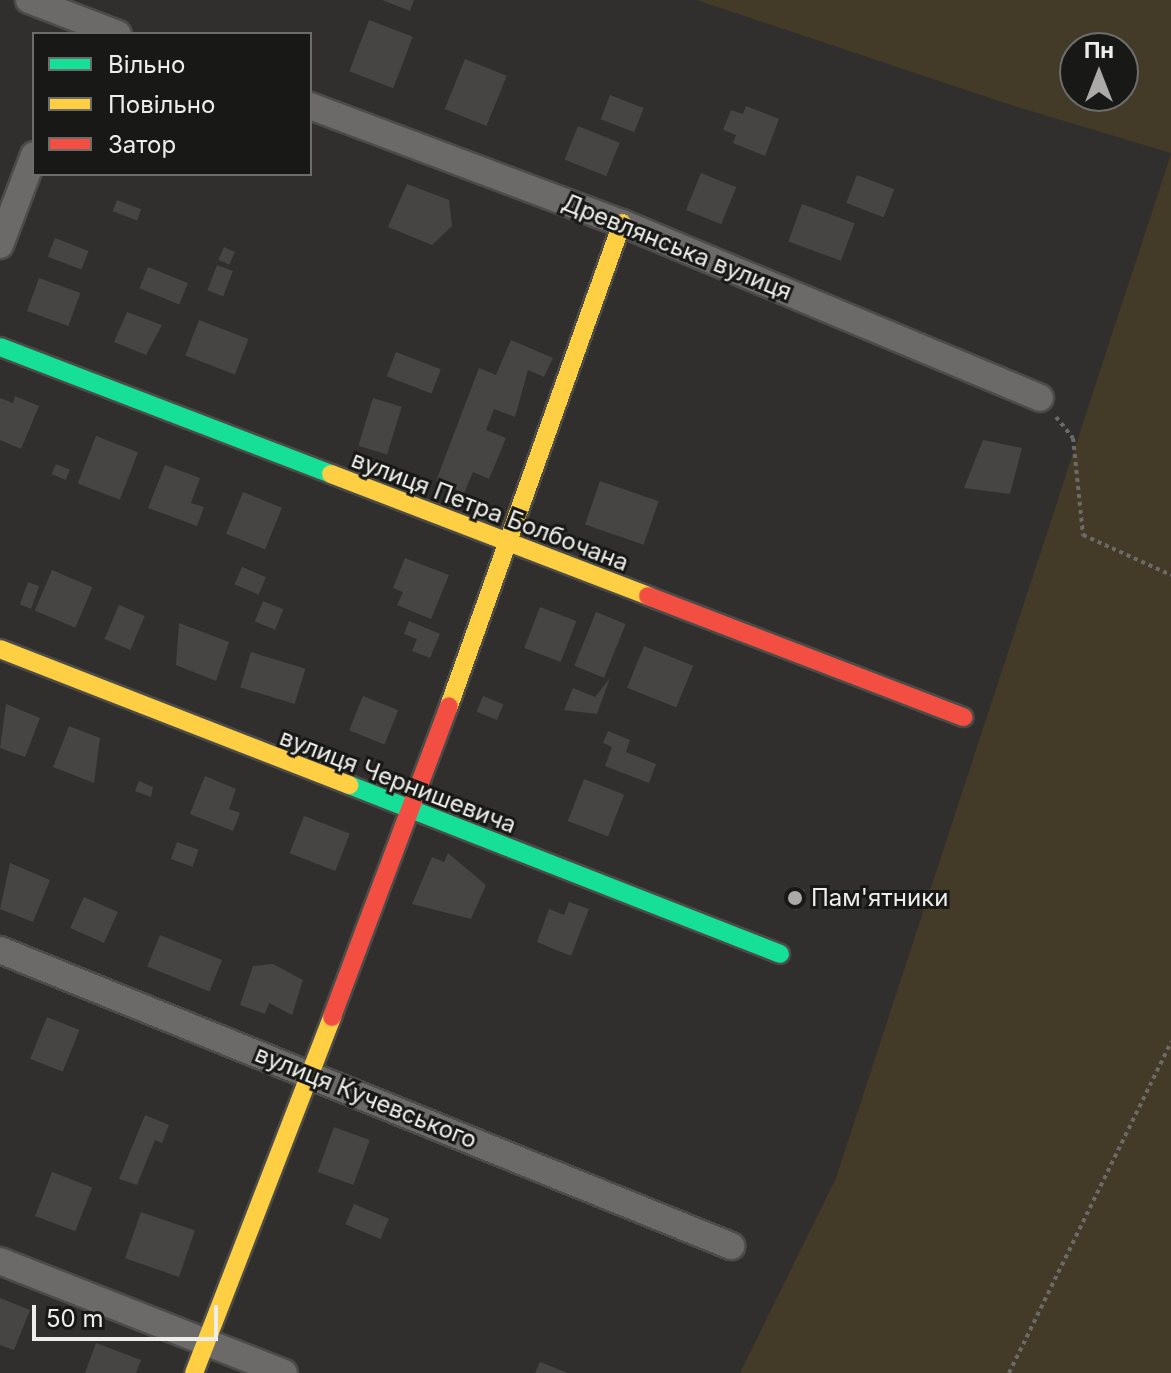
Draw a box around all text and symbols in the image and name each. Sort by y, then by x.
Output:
legend [32,32,312,176]
north arrow [1059,32,1139,112]
text: Пн [1084,37,1114,63]
text: Вільно [108,50,185,79]
text: Повільно [108,90,215,119]
text: Затор [108,130,176,159]
street label: Древлянська вулиця [558,188,796,306]
street label: вулиця Петра Болбочана [347,445,633,577]
street label: вулиця Чернишевича [276,723,520,839]
place label: Пам'ятники [811,884,948,912]
marker: Пам'ятники [786,889,804,907]
street label: вулиця Кучевського [251,1039,481,1155]
scale bar [36,1289,222,1339]
text: 50 m [46,1304,104,1333]

